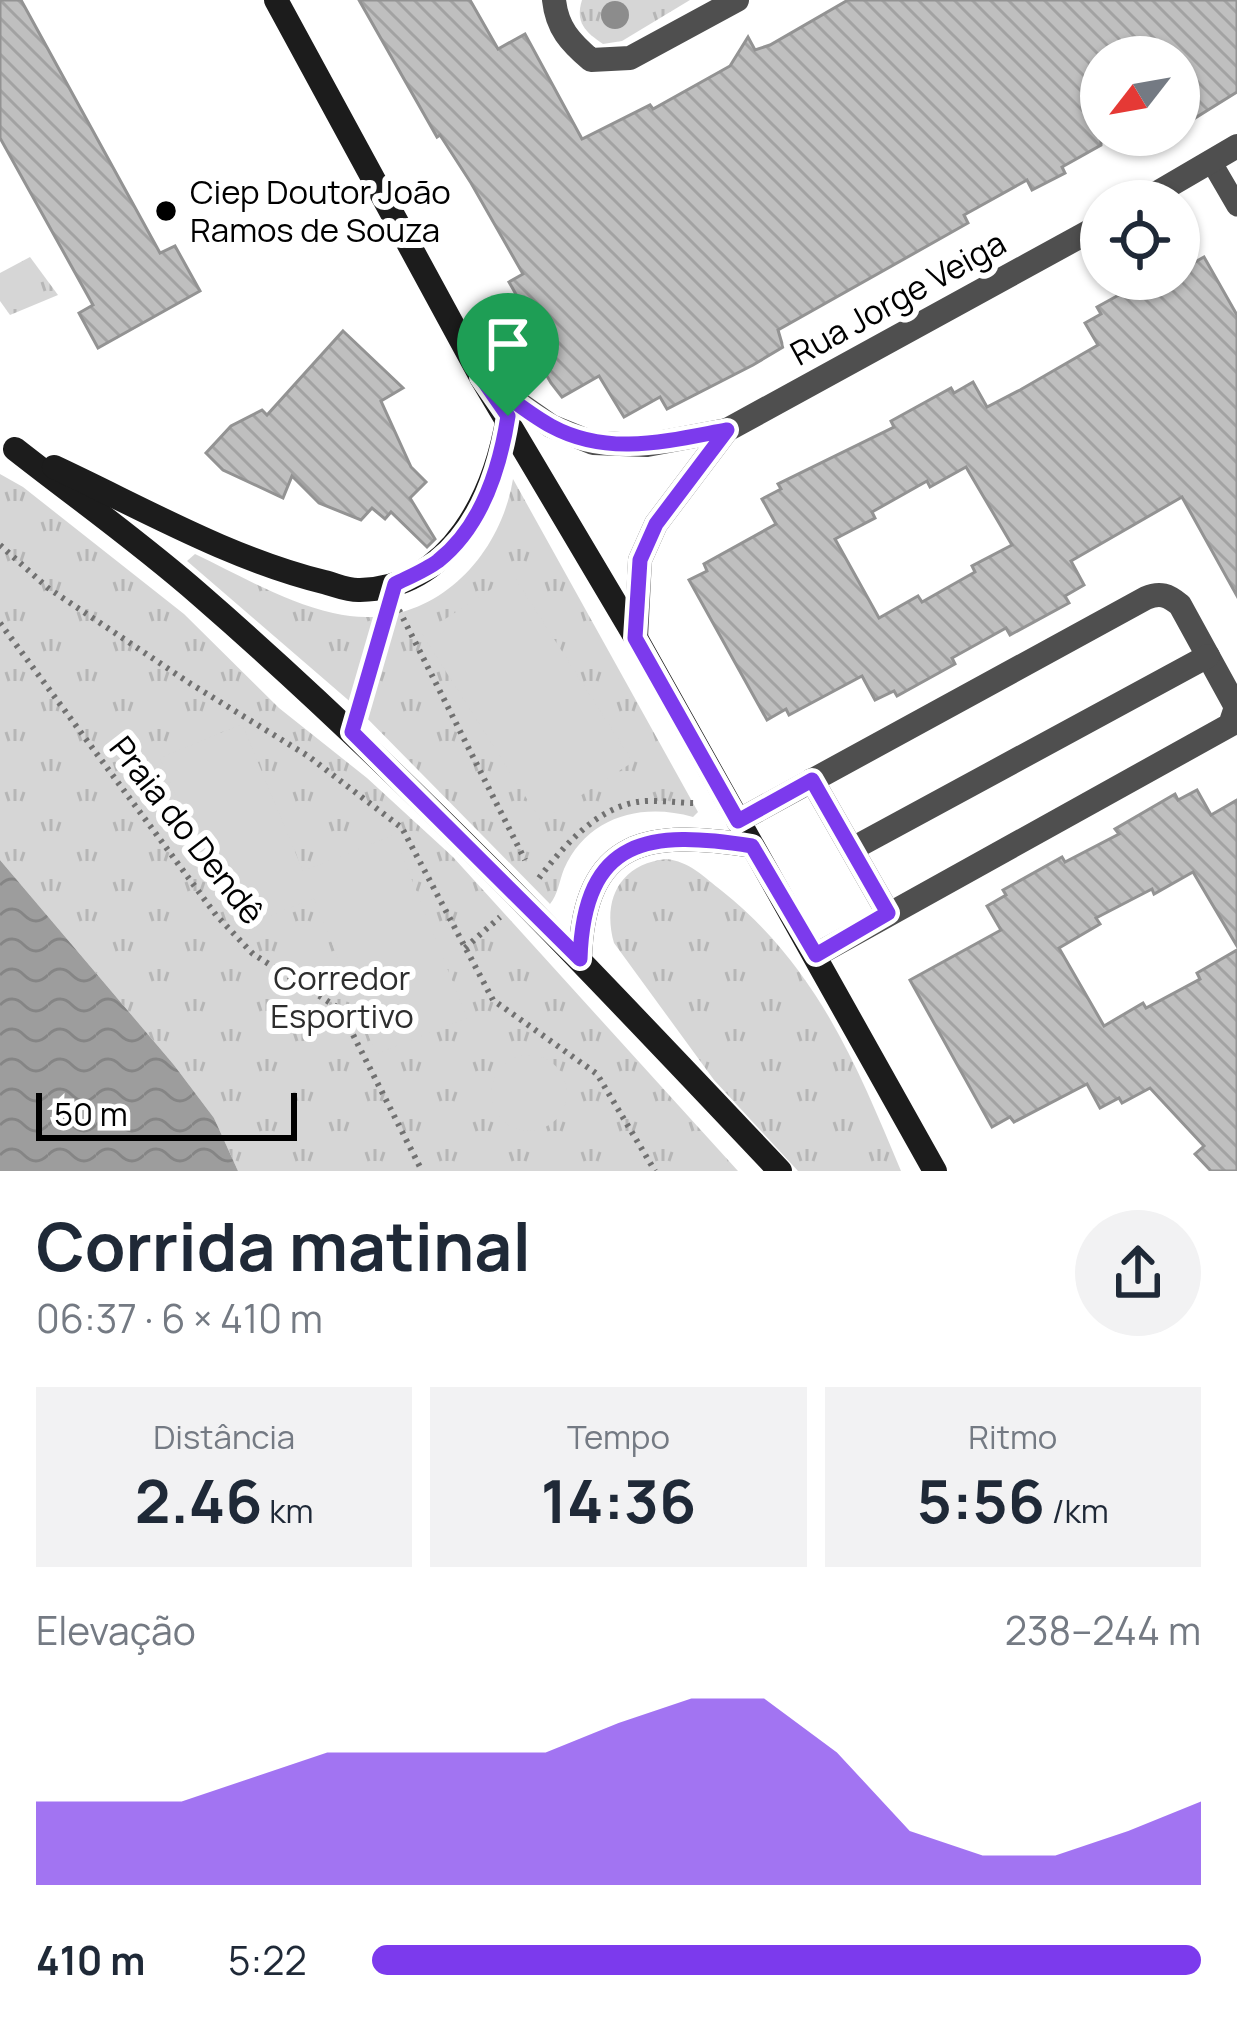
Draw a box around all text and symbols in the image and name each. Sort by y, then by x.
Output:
north arrow [1080,36,1200,156]
map controls [1080,36,1200,300]
place label: Ciep Doutor João Ramos de Souza [190,169,451,252]
button: locate [1080,180,1200,300]
marker: Ciep Doutor João Ramos de Souza [153,198,179,224]
street label: Rua Jorge Veiga [782,220,1013,375]
pin [457,293,559,416]
icon: arrive [475,311,541,377]
street label: Praia do Dendê [100,726,275,933]
park label: Corredor Esportivo [270,955,414,1038]
scale bar [36,1087,297,1140]
text: 50 m [54,1091,128,1136]
text: Corrida matinal [36,1201,531,1291]
button: share [1075,1210,1201,1336]
text: 06:37 · 6 × 410 m [36,1291,323,1345]
text: Distância [153,1414,295,1459]
text: Tempo [567,1414,670,1459]
text: Ritmo [968,1414,1057,1459]
text: 2.46 [135,1459,263,1541]
text: 14:36 [541,1459,696,1541]
text: 5:56 [917,1459,1045,1541]
text: km [263,1488,314,1533]
text: /km [1045,1488,1109,1533]
text: Elevação [36,1603,196,1657]
text: 238–244 m [1005,1603,1201,1657]
text: 410 m [36,1933,145,1987]
text: 5:22 [228,1933,307,1987]

